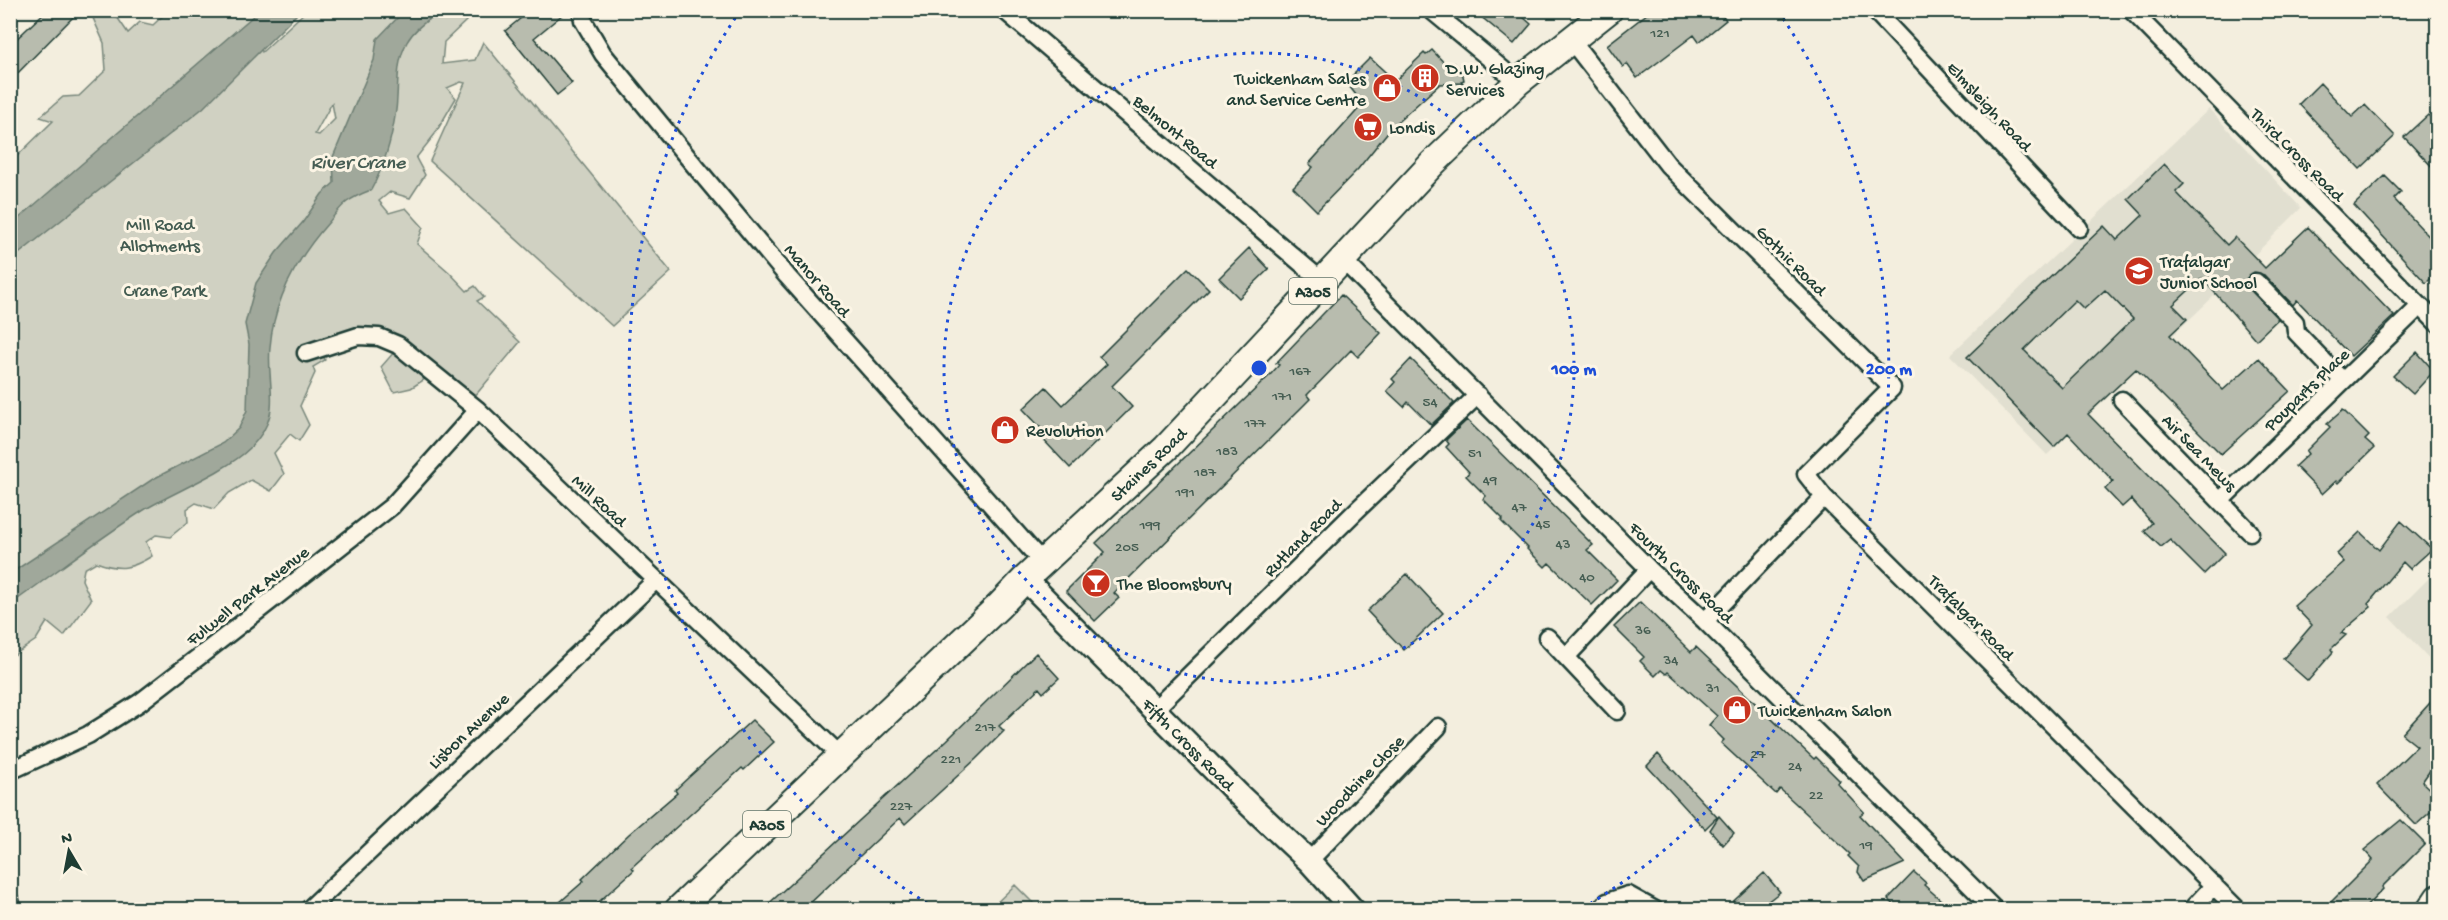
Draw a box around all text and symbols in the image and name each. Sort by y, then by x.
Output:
house number: 121 [1649,25,1670,43]
street label: Elmsleigh Road [1941,58,2036,158]
place label: D.W. Glazing Services [1445,60,1545,102]
building icon: D.W. Glazing Services [1409,62,1441,94]
place label: Twickenham Sales and Service Centre [1227,70,1367,112]
shop icon: Twickenham Sales and Service Centre [1371,72,1403,104]
street label: Belmont Road [1127,91,1222,175]
street label: Third Cross Road [2244,104,2349,208]
supermarket icon: Londis [1352,111,1384,143]
place label: Londis [1389,119,1436,140]
water label: River Crane [311,153,406,176]
park label: Mill Road Allotments [120,216,201,258]
street label: Gothic Road [1751,222,1831,303]
street label: Manor Road [779,241,855,324]
place label: Trafalgar Junior School [2159,253,2257,295]
school or university icon: Trafalgar Junior School [2123,255,2155,287]
road number: A305 [1289,278,1337,304]
park label: Crane Park [124,282,208,303]
street label: Pouparts Place [2260,344,2355,437]
centre of rings [1249,358,1269,378]
text: 100 m [1551,360,1597,381]
text: 200 m [1866,360,1912,381]
house number: 167 [1288,363,1312,381]
house number: 171 [1271,388,1292,406]
house number: 54 [1423,394,1438,412]
street label: Air Sea Mews [2156,411,2241,498]
shop icon: Revolution [989,414,1021,446]
house number: 177 [1243,415,1267,433]
place label: Revolution [1026,422,1104,443]
street label: Staines Road [1107,423,1193,507]
house number: 183 [1215,443,1238,461]
house number: 51 [1468,445,1482,463]
house number: 187 [1193,464,1217,482]
street label: Mill Road [566,471,631,534]
house number: 49 [1483,472,1498,490]
house number: 191 [1174,484,1195,502]
street label: Rutland Road [1260,494,1348,582]
house number: 47 [1512,499,1528,517]
house number: 45 [1536,516,1551,534]
house number: 199 [1138,517,1161,535]
street label: Fourth Cross Road [1623,518,1738,630]
house number: 43 [1556,536,1571,554]
house number: 205 [1115,539,1139,557]
street label: Fulwell Park Avenue [182,542,315,652]
bar icon: The Bloomsbury [1080,567,1112,599]
house number: 40 [1579,569,1595,587]
street label: Trafalgar Road [1922,571,2019,667]
place label: The Bloomsbury [1116,575,1232,596]
house number: 36 [1634,622,1651,640]
house number: 34 [1663,652,1678,670]
house number: 31 [1705,680,1720,698]
street label: Lisbon Avenue [425,689,515,775]
street label: Fifth Cross Road [1136,694,1239,797]
shop icon: Twickenham Salon [1721,694,1753,726]
place label: Twickenham Salon [1757,702,1892,723]
house number: 217 [974,719,997,737]
street label: Woodbine Close [1312,731,1410,832]
house number: 27 [1750,746,1767,764]
house number: 221 [941,751,961,769]
house number: 24 [1788,758,1802,776]
house number: 22 [1809,787,1823,805]
house number: 227 [890,798,913,816]
road number: A305 [743,811,791,837]
north arrow [39,821,99,881]
text: N [60,829,74,850]
house number: 19 [1858,837,1873,855]

